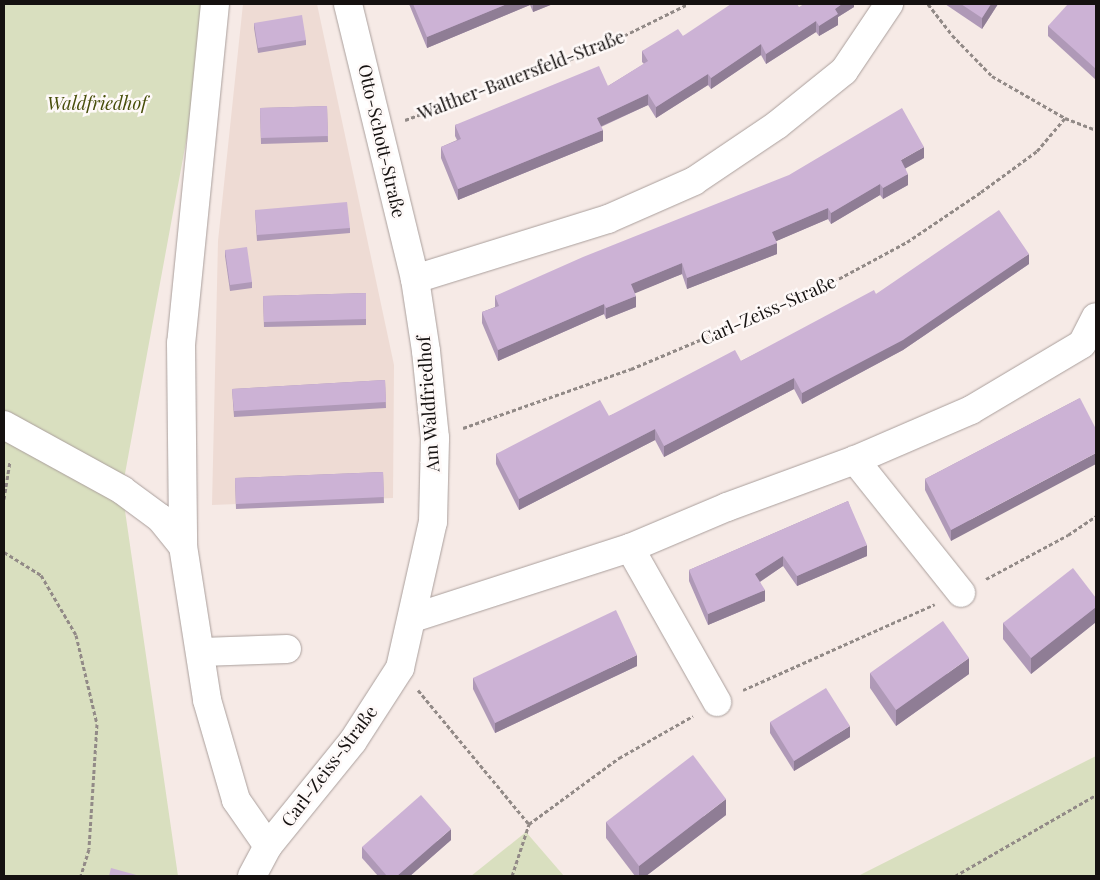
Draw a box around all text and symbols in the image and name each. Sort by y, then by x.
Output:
street label: Walther-Bauersfeld-Straße [415,26,627,124]
street label: Otto-Schott-Straße [354,62,410,220]
park label: Waldfriedhof [47,92,147,114]
street label: Carl-Zeiss-Straße [697,270,839,350]
street label: Am Waldfriedhof [412,335,444,473]
street label: Carl-Zeiss-Straße [276,701,382,831]

